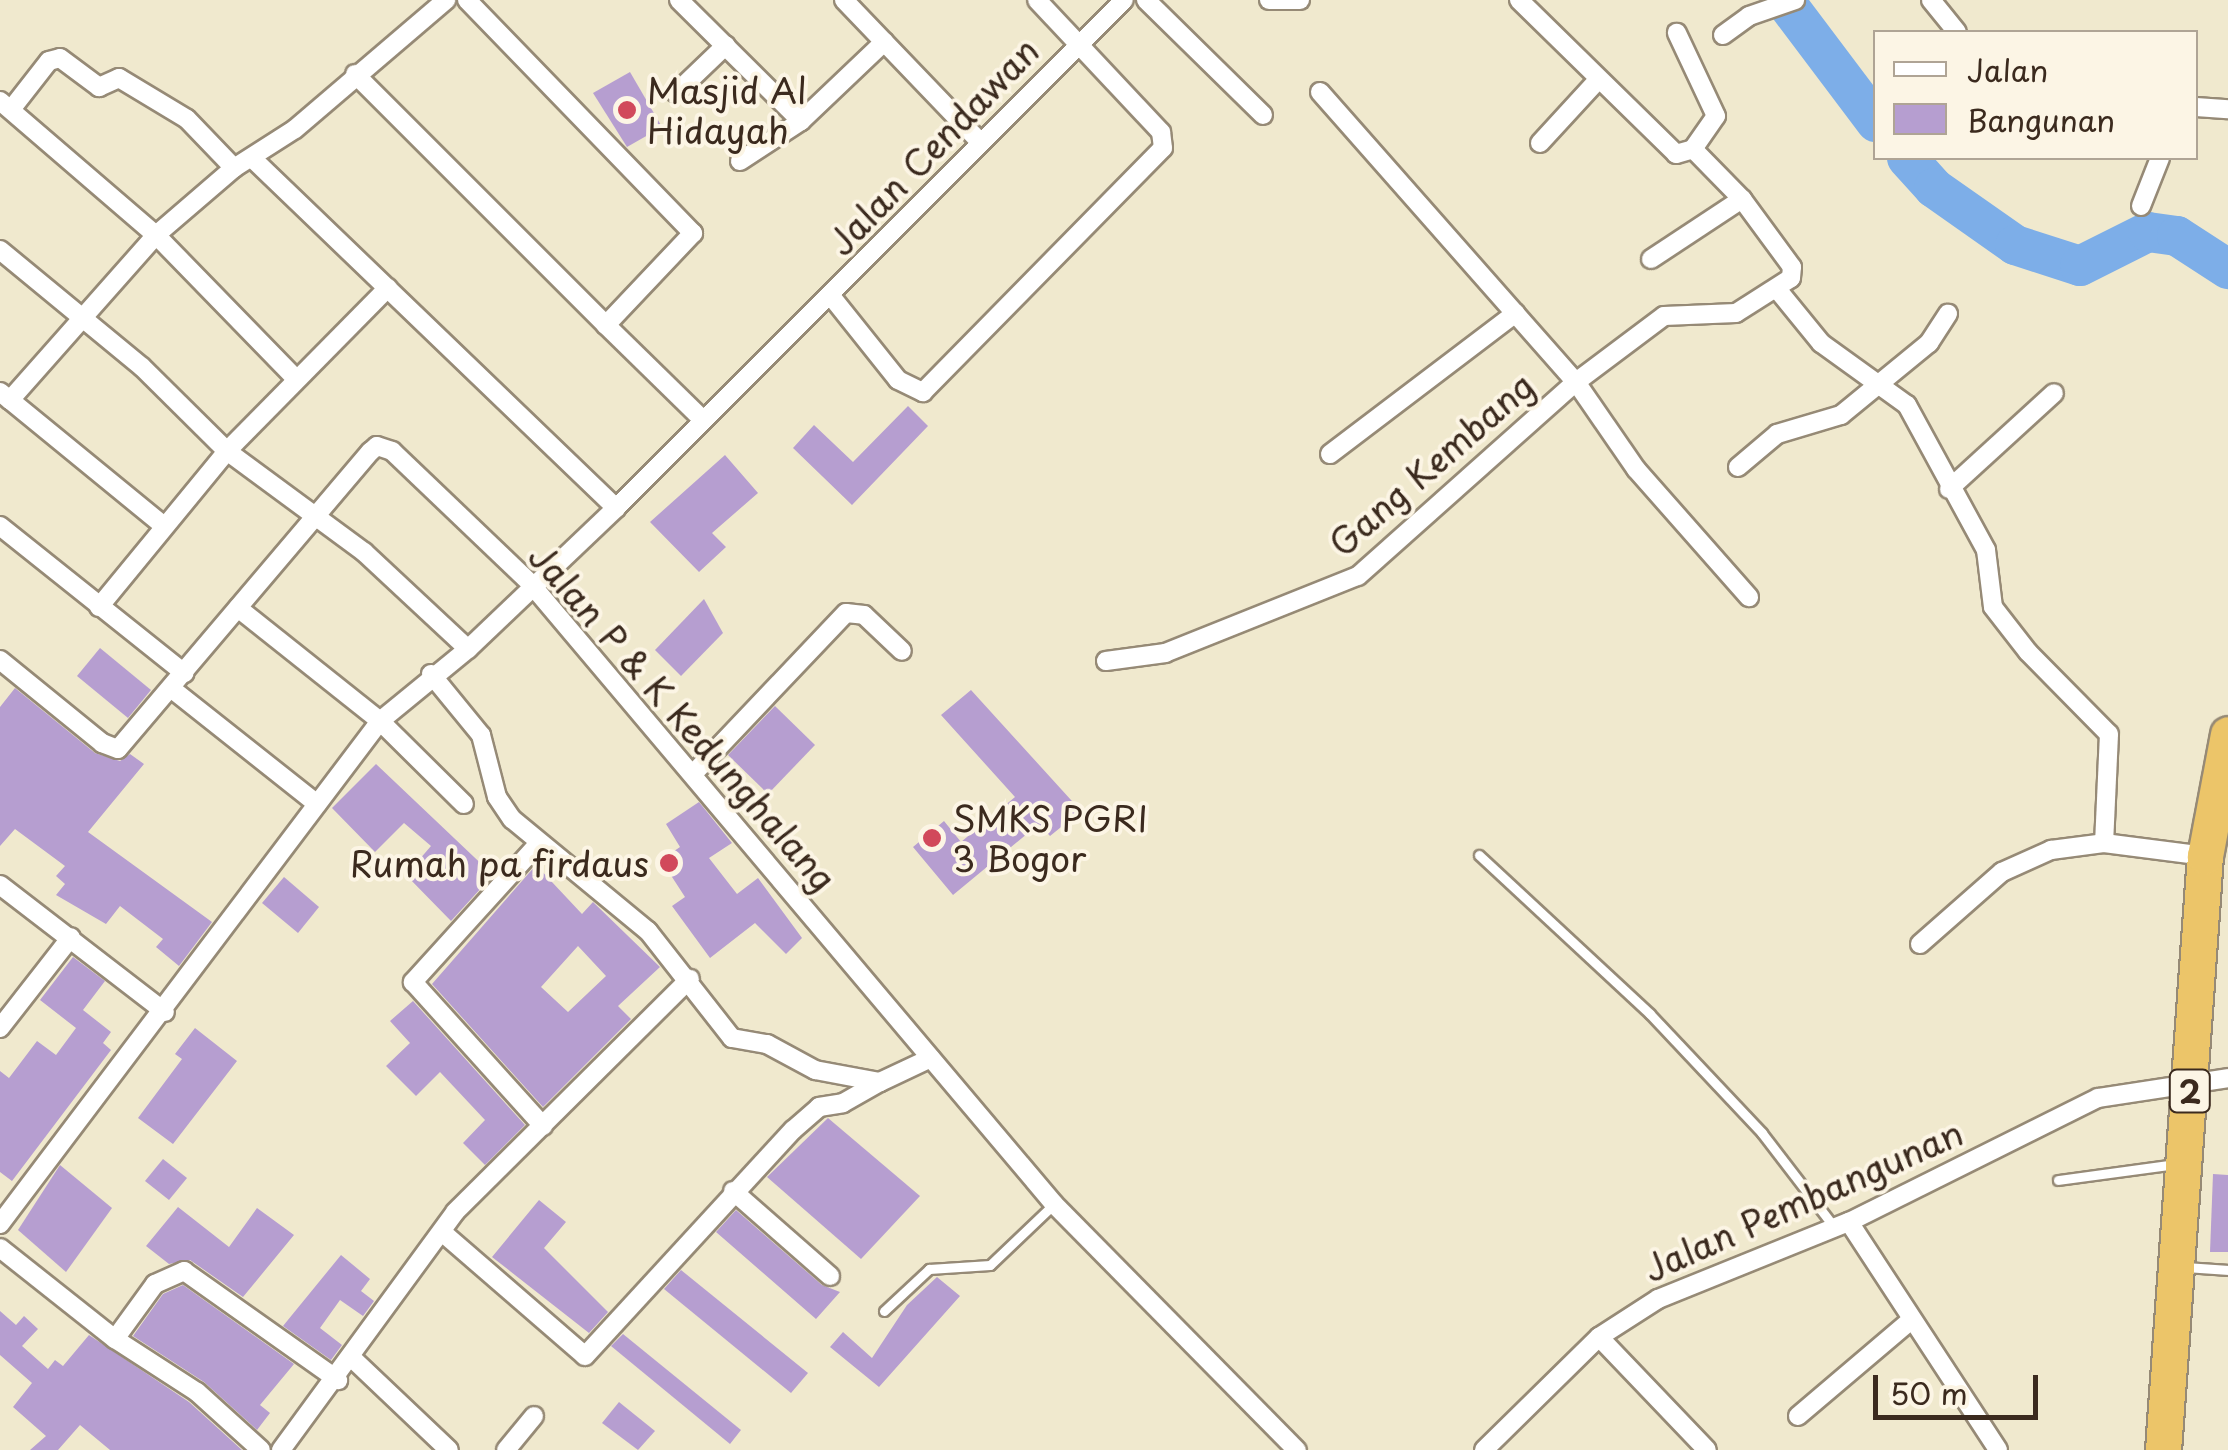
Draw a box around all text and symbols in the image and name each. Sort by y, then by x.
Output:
street label: Jalan Cendawan [820,30,1046,262]
legend [1873,30,2198,160]
text: Jalan [1967,47,2048,92]
place label: Masjid Al Hidayah [647,69,807,151]
text: Bangunan [1967,97,2115,142]
marker: Masjid Al Hidayah [616,99,638,121]
street label: Gang Kembang [1320,364,1542,564]
street label: Jalan P & K Kedunghalang [519,533,847,901]
place label: SMKS PGRI 3 Bogor [952,797,1152,879]
marker: SMKS PGRI 3 Bogor [921,827,943,849]
place label: Rumah pa firdaus [350,842,649,884]
marker: Rumah pa firdaus [658,852,680,874]
road number: 2 [2168,1064,2212,1118]
street label: Jalan Pembangunan [1637,1110,1969,1290]
scale bar [1878,1355,2043,1417]
text: 50 m [1890,1370,1968,1415]

